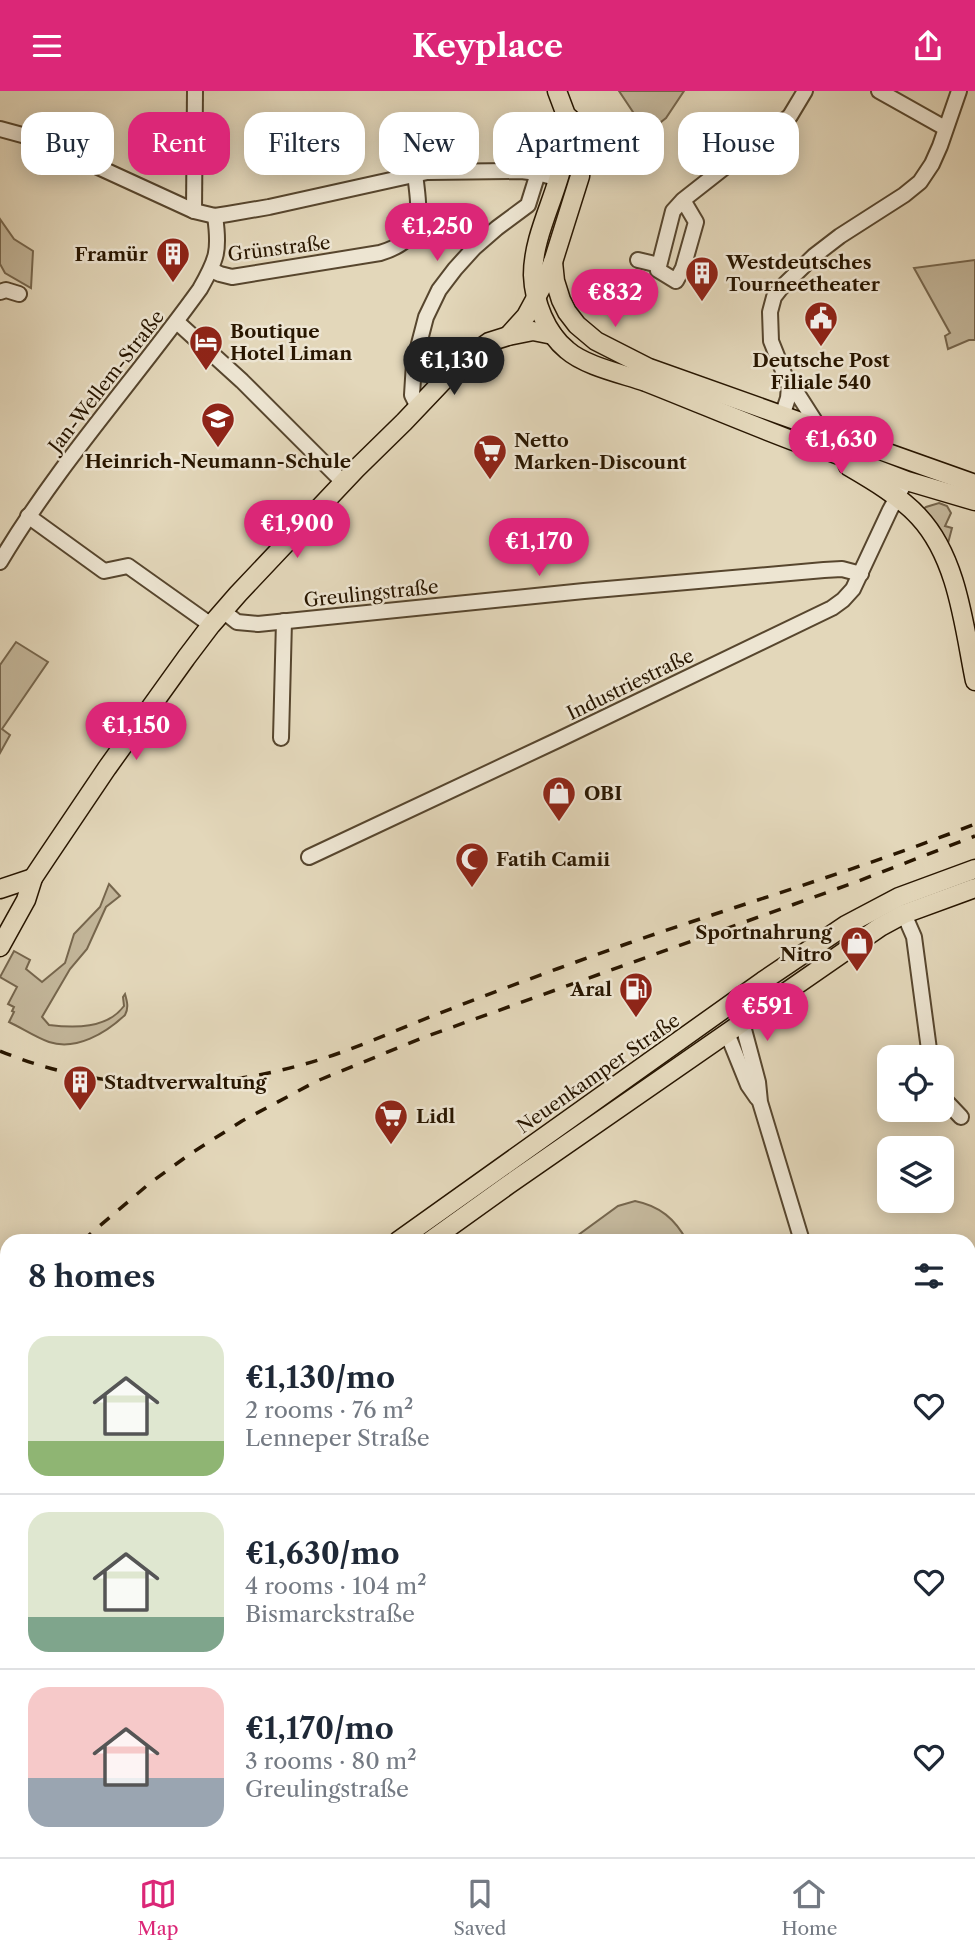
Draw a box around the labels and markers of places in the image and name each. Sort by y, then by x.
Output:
pin: €1,250 [380,204,494,263]
building icon: Framür [154,235,192,284]
place label: Framür [74,243,149,266]
place label: Westdeutsches Tourneetheater [725,251,881,296]
building icon: Westdeutsches Tourneetheater [683,254,721,303]
pin: €832 [574,269,656,329]
public building icon: Deutsche Post Filiale 540 [802,299,840,348]
place label: Boutique Hotel Liman [230,320,352,365]
hotel icon: Boutique Hotel Liman [187,323,225,372]
pin: €1,130 [397,337,511,397]
place label: Deutsche Post Filiale 540 [752,349,890,394]
school or university icon: Heinrich-Neumann-Schule [199,400,237,449]
pin: €1,630 [784,417,898,476]
place label: Netto Marken-Discount [514,429,687,474]
supermarket icon: Netto Marken-Discount [471,432,509,481]
place label: Heinrich-Neumann-Schule [85,450,351,473]
pin: €1,900 [240,501,354,560]
pin: €1,170 [482,519,596,578]
pin: €1,150 [79,703,193,762]
shop icon: OBI [540,774,578,823]
place label: OBI [584,782,622,805]
mosque icon: Fatih Camii [453,840,491,889]
place label: Fatih Camii [496,848,610,871]
place label: Sportnahrung Nitro [695,921,833,966]
shop icon: Sportnahrung Nitro [838,924,876,973]
fuel station icon: Aral [617,970,655,1019]
place label: Aral [569,978,612,1001]
pin: €591 [726,983,808,1043]
building icon: Stadtverwaltung [61,1063,99,1112]
place label: Stadtverwaltung [104,1071,268,1094]
supermarket icon: Lidl [372,1097,410,1146]
place label: Lidl [416,1105,456,1128]

